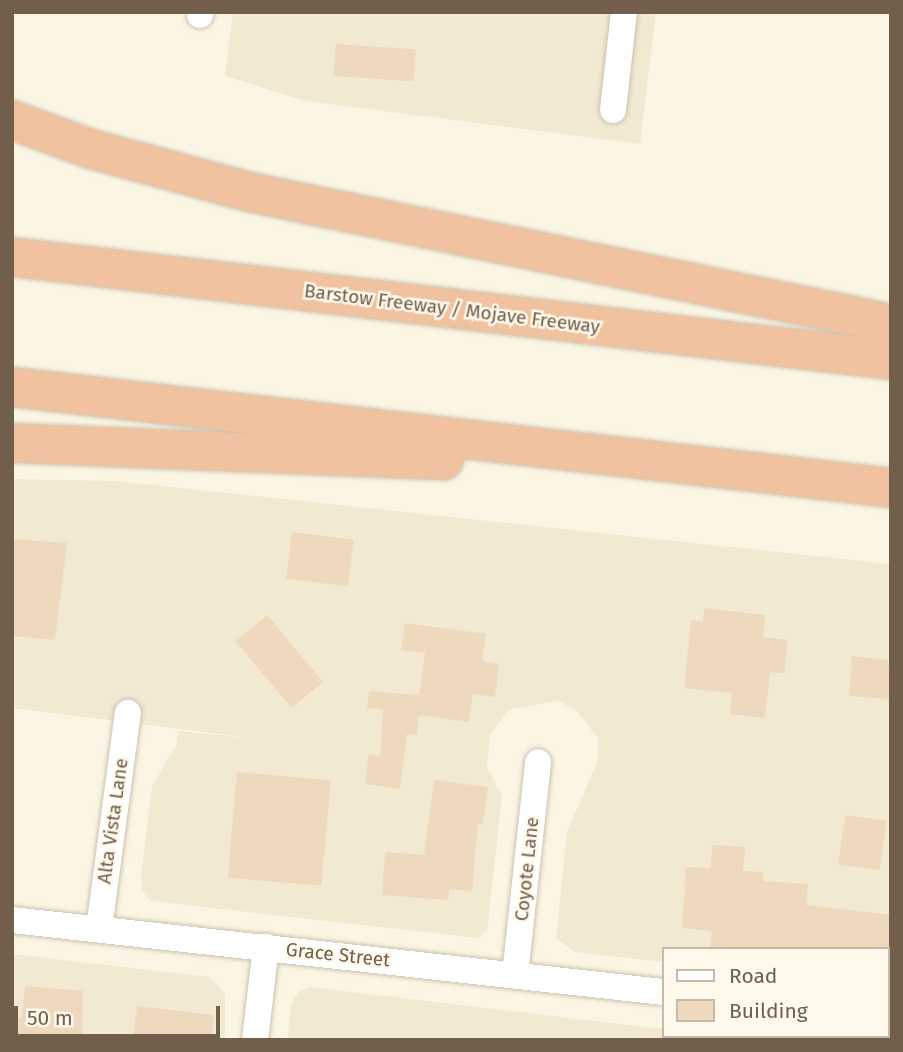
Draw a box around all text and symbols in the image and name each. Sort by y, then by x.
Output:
street label: Barstow Freeway / Mojave Freeway [303,280,601,338]
street label: Alta Vista Lane [93,757,133,885]
street label: Coyote Lane [510,816,544,922]
street label: Grace Street [285,938,391,972]
legend [662,947,889,1038]
text: Road [729,963,777,989]
scale bar [18,992,224,1036]
text: Building [729,998,808,1024]
text: 50 m [27,1005,73,1031]

